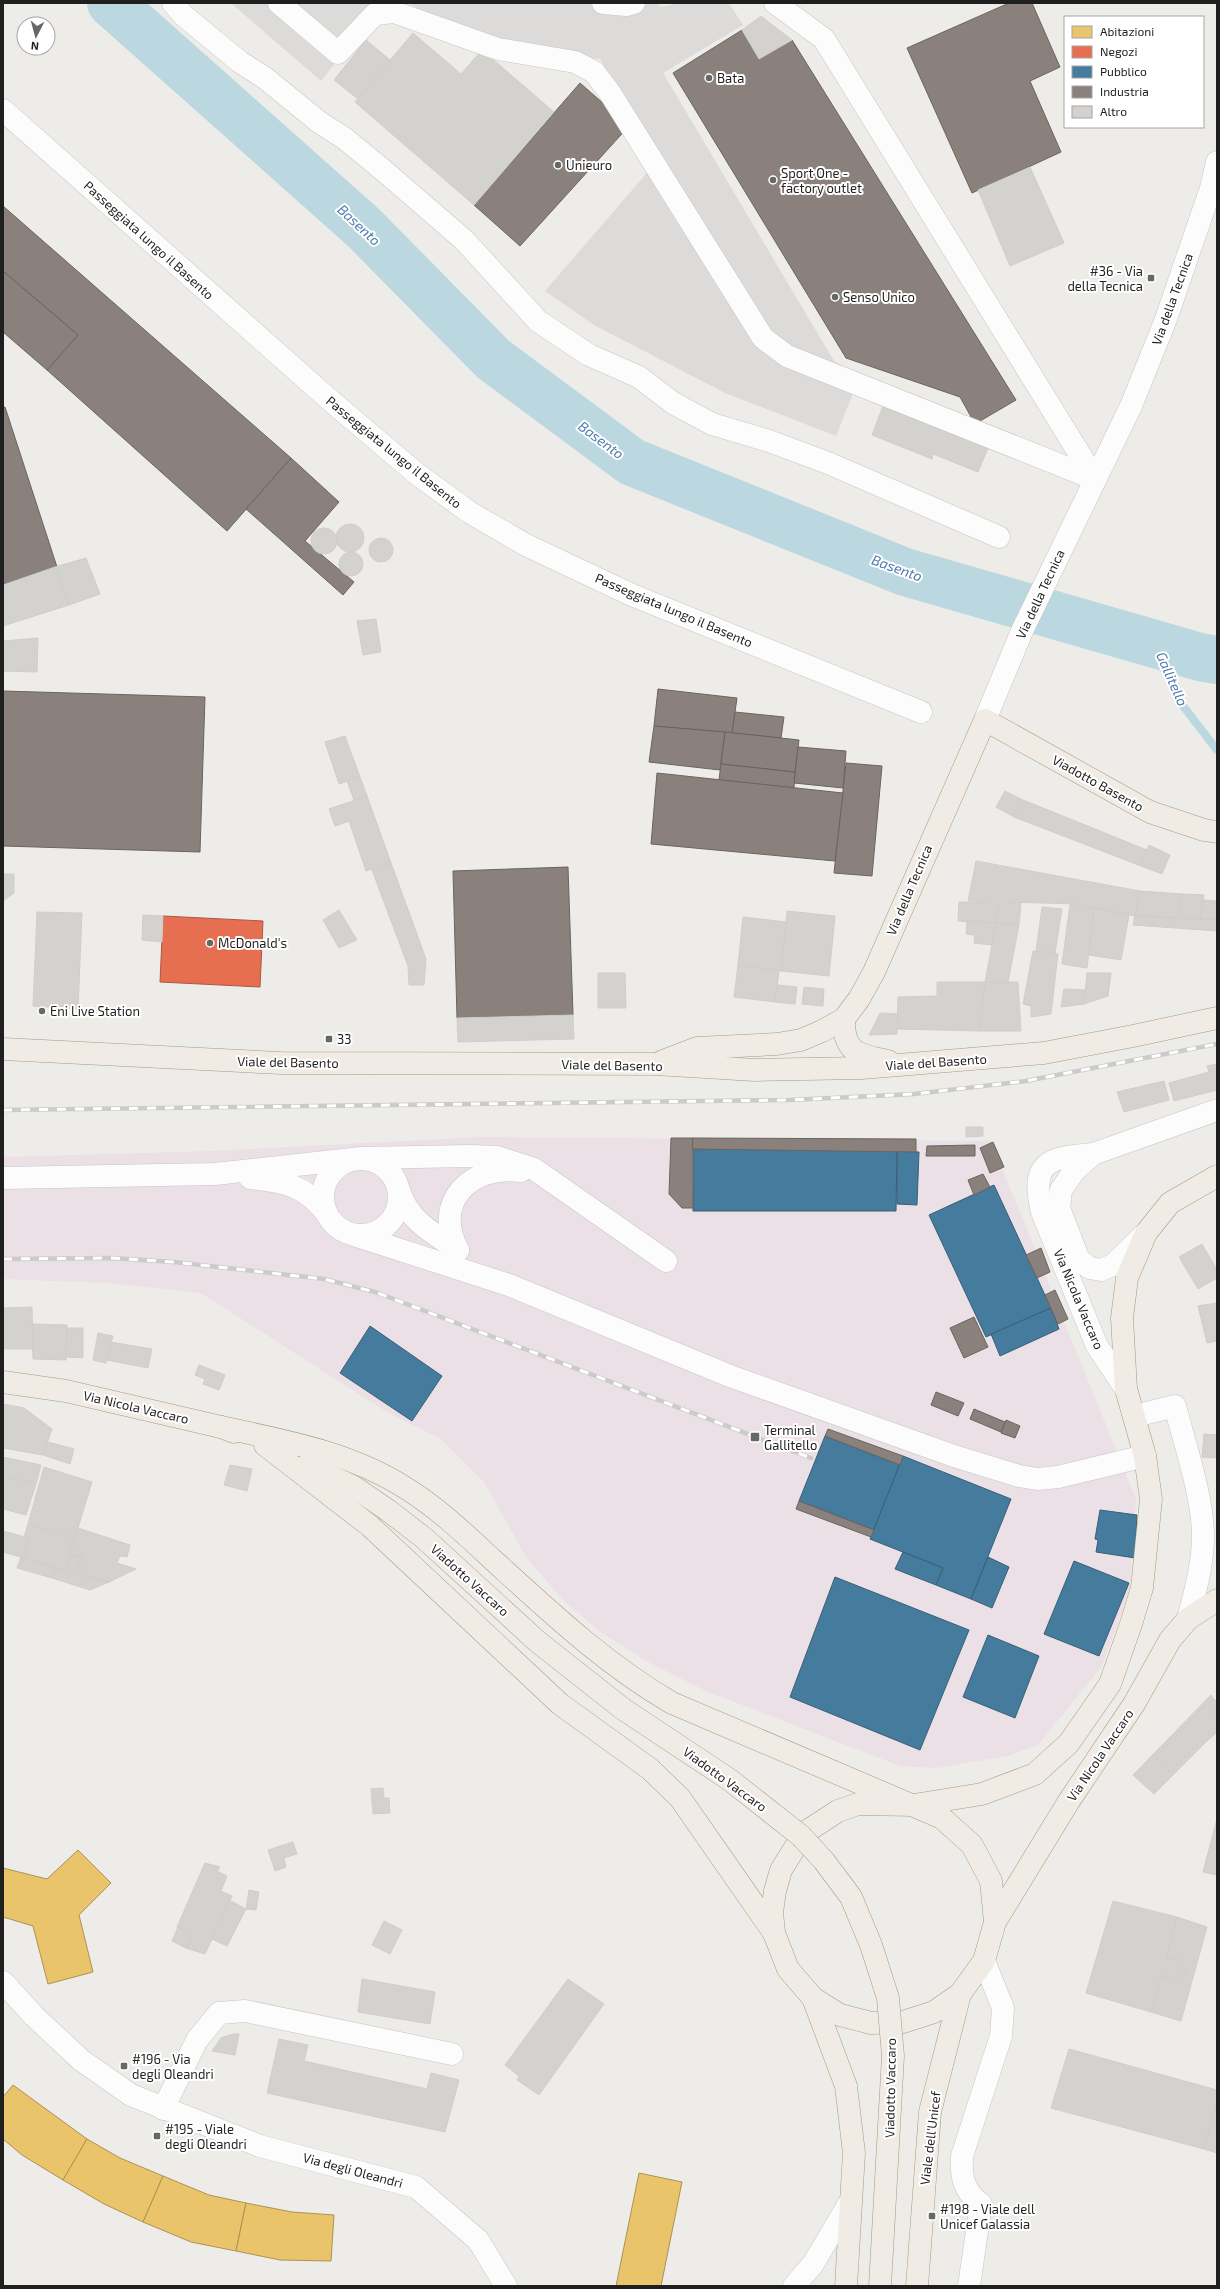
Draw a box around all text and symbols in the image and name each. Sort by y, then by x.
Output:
north arrow [16,16,56,56]
legend [1064,16,1204,128]
text: Abitazioni [1100,24,1154,38]
text: N [30,40,40,53]
text: Negozi [1100,44,1137,58]
text: Pubblico [1100,64,1147,78]
place label: Bata [717,70,744,86]
marker: Bata [704,73,714,83]
text: Industria [1100,84,1149,98]
text: Altro [1100,104,1127,118]
place label: Unieuro [566,157,612,173]
marker: Unieuro [553,160,563,170]
place label: Sport One - factory outlet [781,165,862,196]
marker: Sport One - factory outlet [768,175,778,185]
street label: Passeggiata lungo il Basento [81,177,217,303]
water label: Basento [334,200,384,249]
street label: Via della Tecnica [1148,251,1196,347]
place label: #36 - Via della Tecnica [1067,263,1143,294]
marker: #36 - Via della Tecnica [1146,273,1156,283]
place label: Senso Unico [843,289,915,305]
marker: Senso Unico [830,292,840,302]
street label: Passeggiata lungo il Basento [323,392,465,512]
water label: Basento [575,417,627,462]
street label: Via della Tecnica [1012,547,1068,641]
water label: Basento [870,551,925,585]
street label: Passeggiata lungo il Basento [593,570,755,650]
water label: Gallitello [1153,649,1192,709]
street label: Viadotto Basento [1050,751,1146,815]
street label: Via della Tecnica [883,842,935,938]
place label: McDonald's [218,935,287,951]
marker: McDonald's [205,938,215,948]
place label: Eni Live Station [50,1003,140,1019]
marker: Eni Live Station [37,1006,47,1016]
place label: 33 [337,1031,351,1047]
marker: 33 [324,1034,334,1044]
street label: Viale del Basento [885,1050,987,1074]
street label: Viale del Basento [237,1053,339,1071]
street label: Viale del Basento [561,1056,663,1074]
street label: Via Nicola Vaccaro [1051,1246,1107,1352]
street label: Via Nicola Vaccaro [82,1387,190,1427]
place label: Terminal Gallitello [764,1422,817,1453]
marker: Terminal Gallitello [749,1431,761,1443]
street label: Viadotto Vaccaro [428,1541,512,1619]
street label: Via Nicola Vaccaro [1063,1706,1137,1804]
street label: Viadotto Vaccaro [680,1743,770,1815]
street label: Viadotto Vaccaro [881,2038,899,2138]
place label: #196 - Via degli Oleandri [132,2051,214,2082]
marker: #196 - Via degli Oleandri [119,2061,129,2071]
street label: Viale dell'Unicef [916,2089,944,2186]
place label: #195 - Viale degli Oleandri [165,2121,247,2152]
marker: #195 - Viale degli Oleandri [152,2131,162,2141]
street label: Via degli Oleandri [301,2149,405,2191]
place label: #198 - Viale dell Unicef Galassia [940,2201,1035,2232]
marker: #198 - Viale dell Unicef Galassia [927,2211,937,2221]

